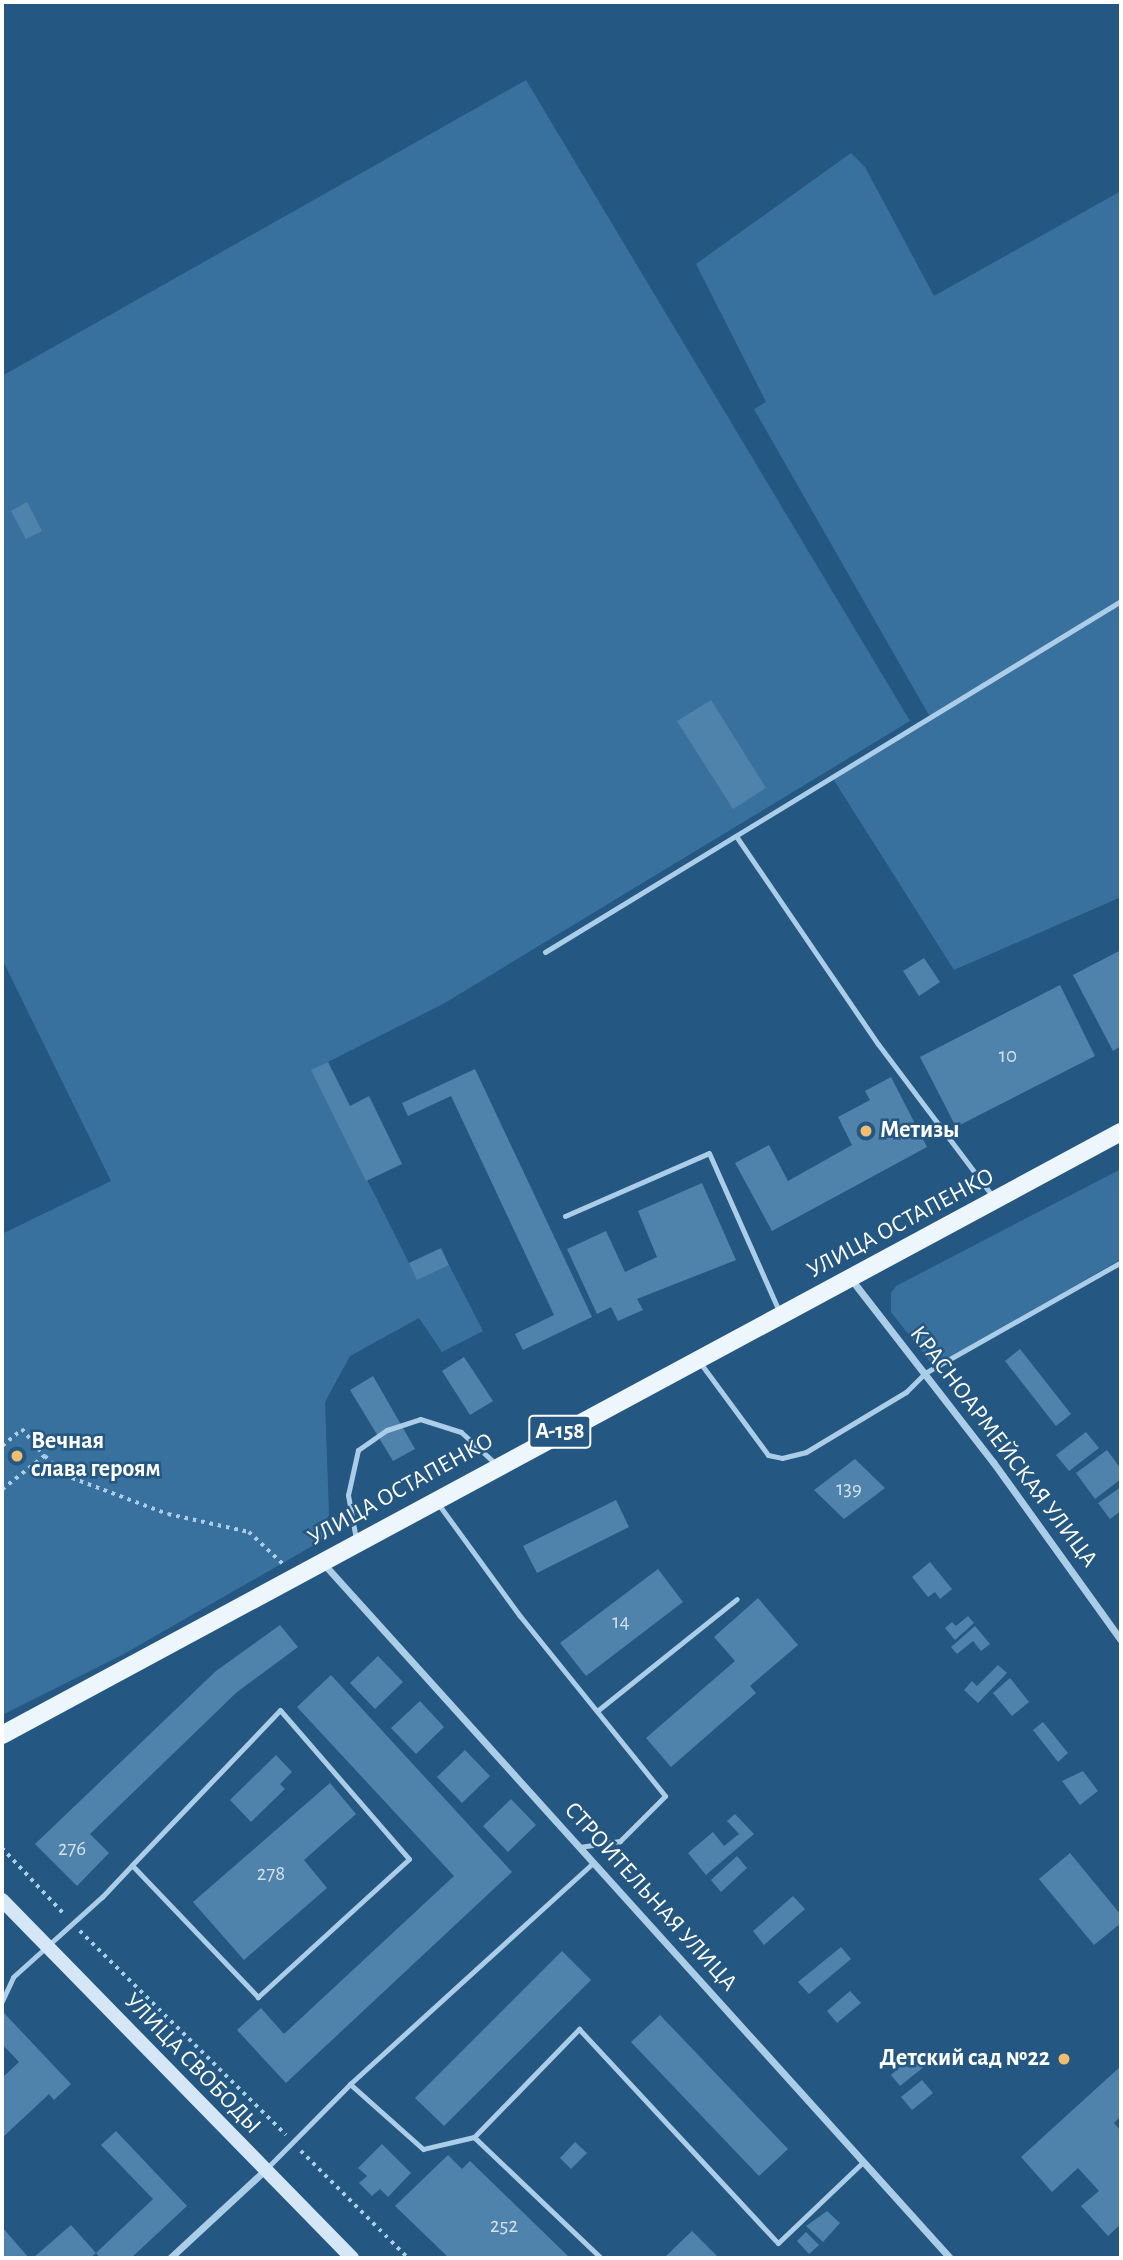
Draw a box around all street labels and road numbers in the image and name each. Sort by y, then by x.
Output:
street label: УЛИЦА ОСТАПЕНКО [803,1163,999,1285]
street label: КРАСНОАРМЕЙСКАЯ УЛИЦА [903,1321,1103,1573]
road number: А-158 [527,1413,593,1452]
street label: УЛИЦА ОСТАПЕНКО [303,1427,499,1553]
street label: СТРОИТЕЛЬНАЯ УЛИЦА [557,1796,743,1998]
street label: УЛИЦА СВОБОДЫ [117,1987,267,2141]

